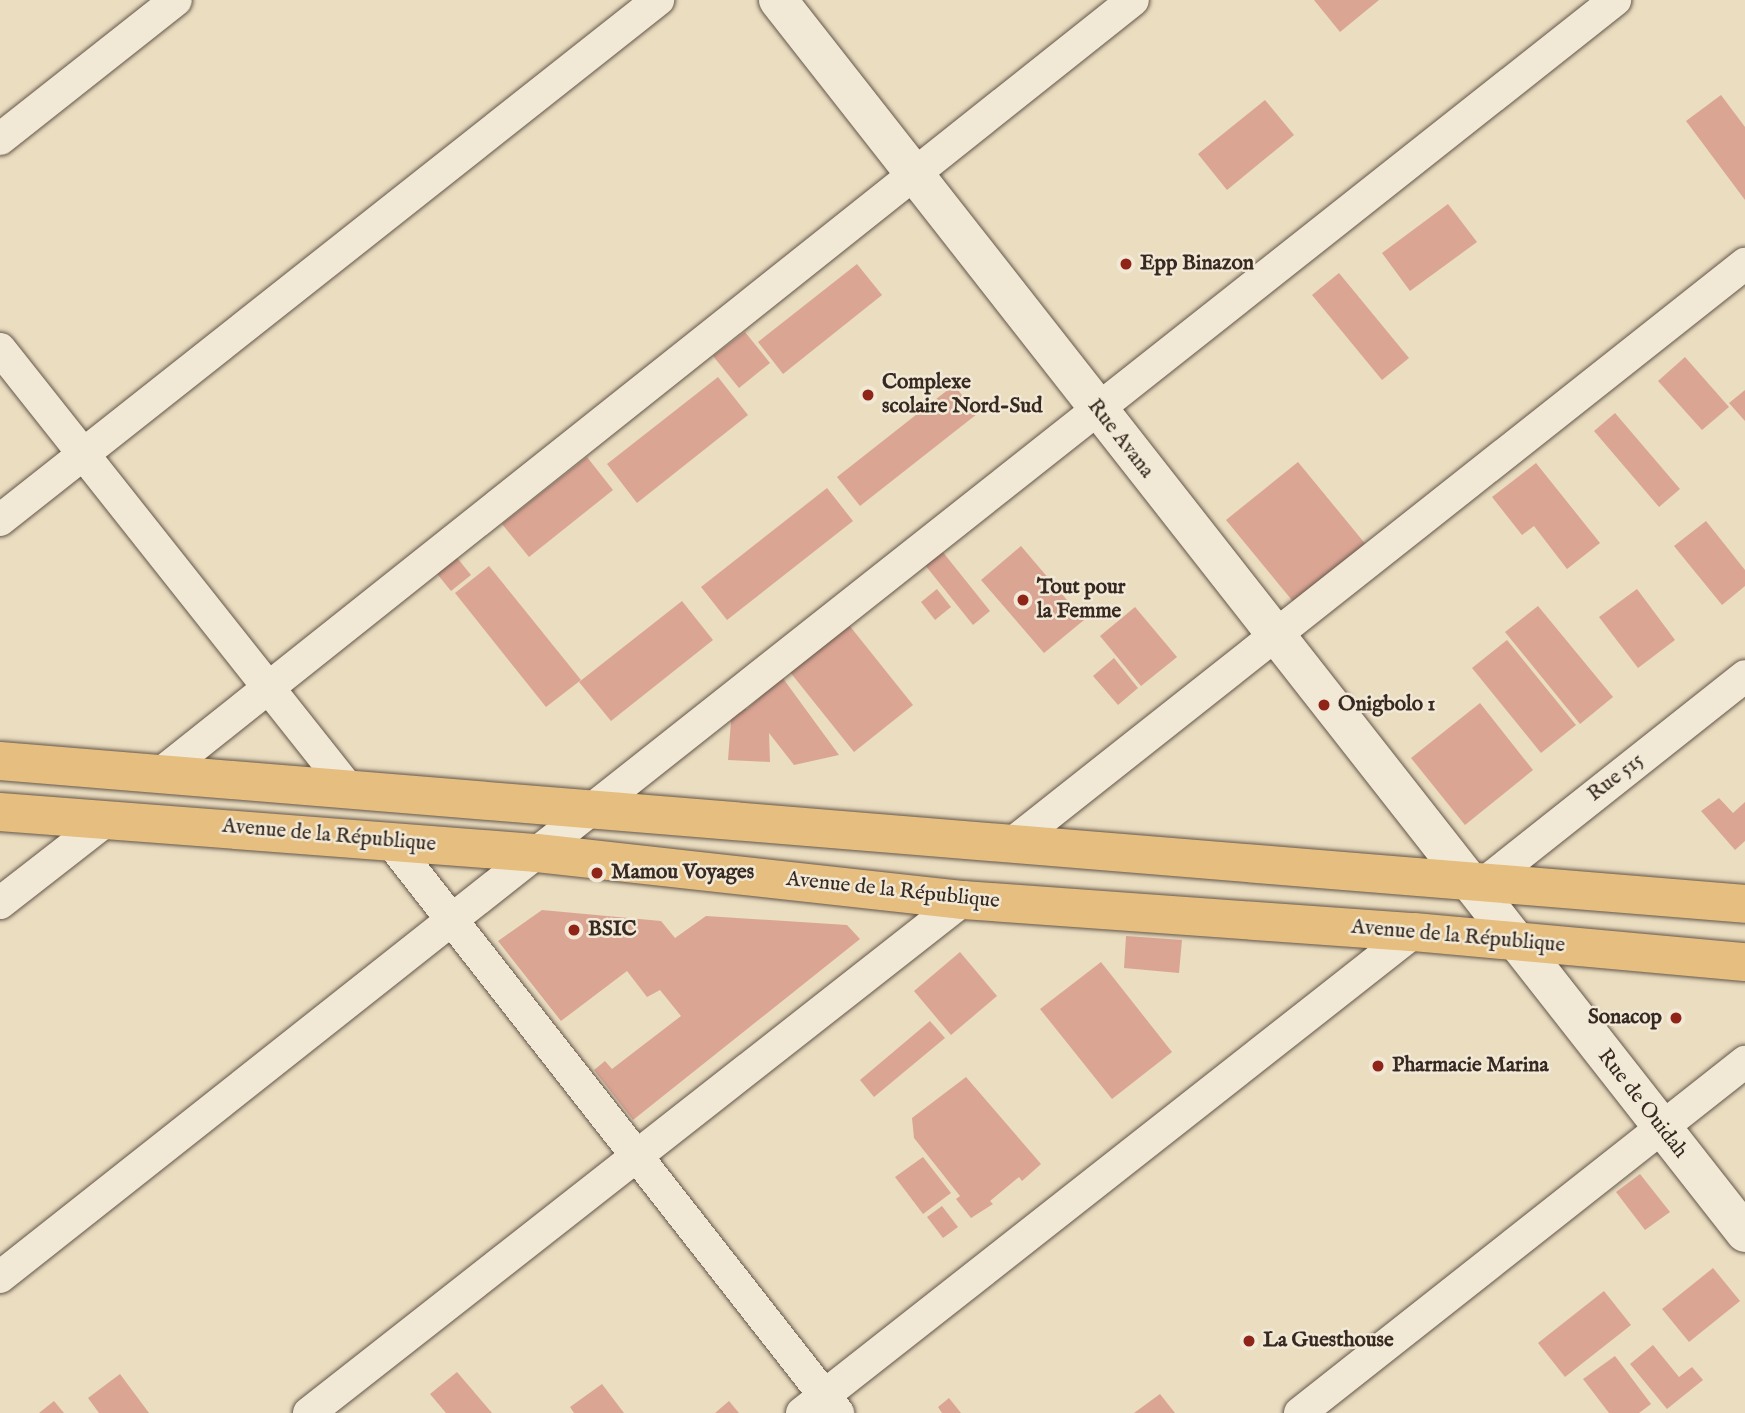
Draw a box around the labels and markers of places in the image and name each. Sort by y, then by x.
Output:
place label: Epp Binazon [1140,251,1254,277]
marker: Epp Binazon [1118,256,1134,272]
place label: Complexe scolaire Nord-Sud [882,370,1042,420]
marker: Complexe scolaire Nord-Sud [860,387,876,403]
place label: Tout pour la Femme [1037,575,1126,625]
marker: Tout pour la Femme [1015,592,1031,608]
place label: Onigbolo 1 [1338,692,1435,718]
marker: Onigbolo 1 [1316,697,1332,713]
place label: Mamou Voyages [611,860,754,886]
marker: Mamou Voyages [589,865,605,881]
place label: BSIC [588,917,637,943]
marker: BSIC [566,922,582,938]
place label: Sonacop [1588,1005,1662,1031]
marker: Sonacop [1668,1010,1684,1026]
place label: Pharmacie Marina [1392,1053,1549,1079]
marker: Pharmacie Marina [1370,1058,1386,1074]
place label: La Guesthouse [1263,1328,1394,1354]
marker: La Guesthouse [1241,1333,1257,1349]

